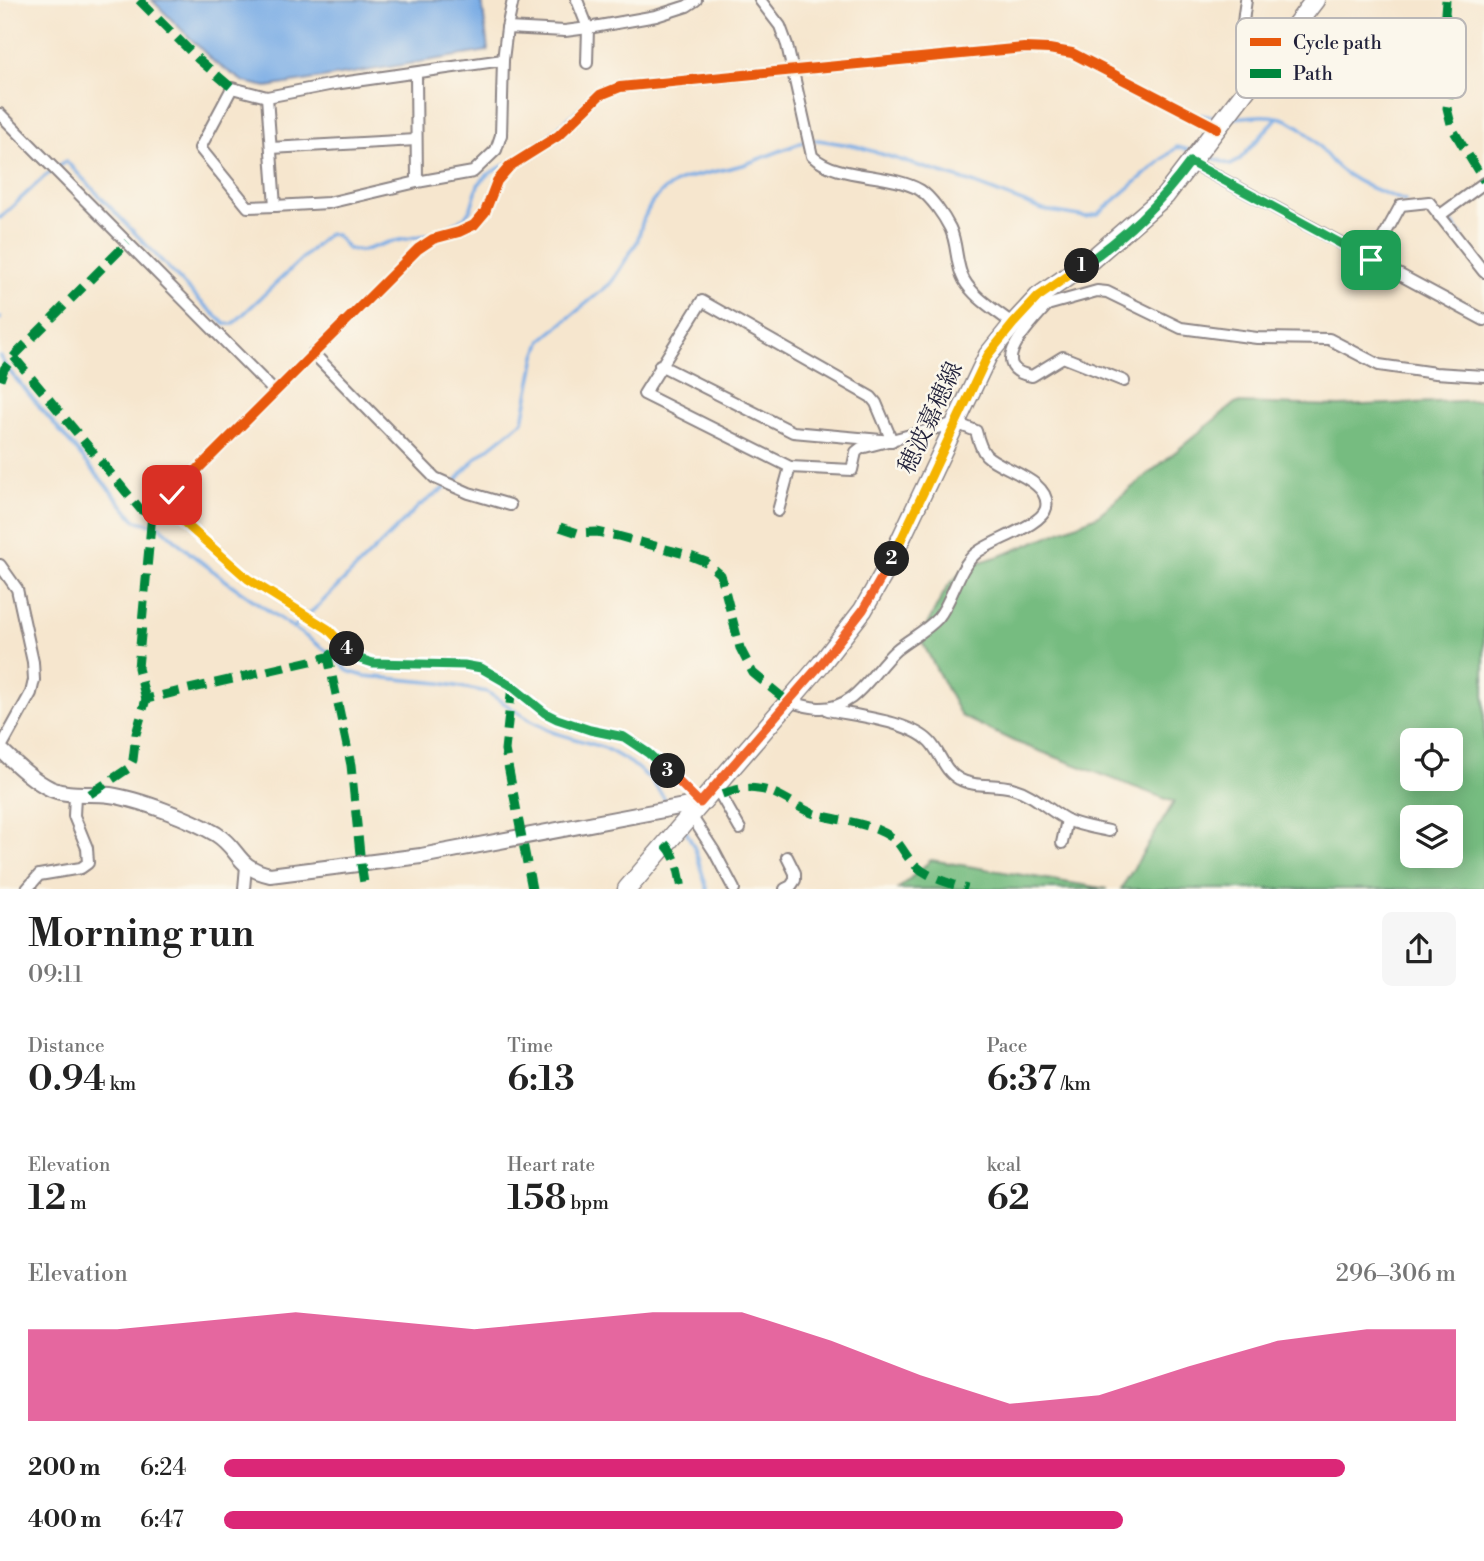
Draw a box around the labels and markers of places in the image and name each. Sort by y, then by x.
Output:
pin [1341,230,1401,290]
pin: 1 [1064,248,1100,284]
pin [142,465,202,525]
pin: 2 [874,542,910,576]
pin: 4 [330,632,364,666]
pin: 3 [650,754,686,788]

